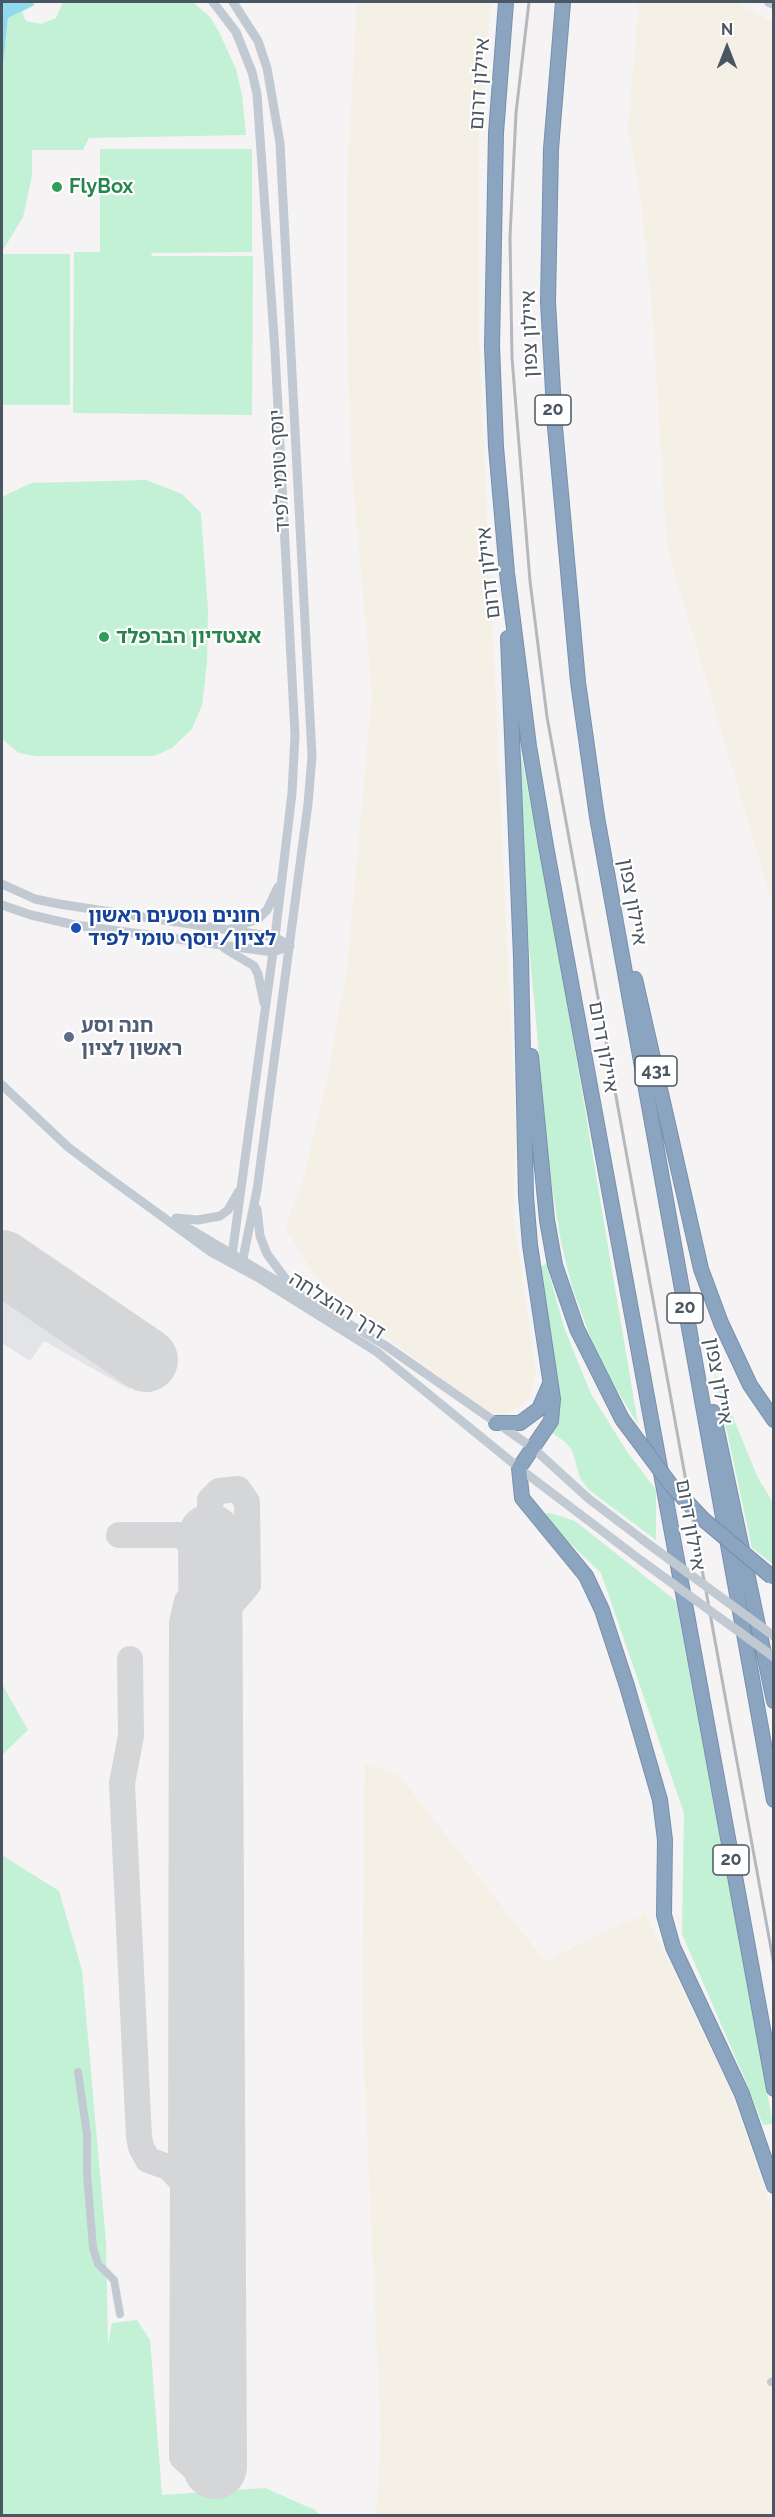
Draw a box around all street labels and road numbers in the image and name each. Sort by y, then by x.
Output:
street label: איילון דרום [465,37,495,131]
street label: איילון צפון [516,290,544,378]
road number: 20 [535,395,571,425]
street label: יוסף טומי לפיד [265,409,295,533]
street label: איילון דרום [472,526,506,620]
street label: איילון צפון [613,857,651,947]
street label: איילון דרום [583,999,623,1095]
road number: 431 [635,1056,677,1086]
street label: דרך ההצלחה [285,1267,389,1345]
road number: 20 [667,1293,703,1323]
street label: איילון צפון [699,1336,737,1426]
street label: איילון דרום [670,1477,710,1573]
road number: 20 [713,1845,749,1875]

